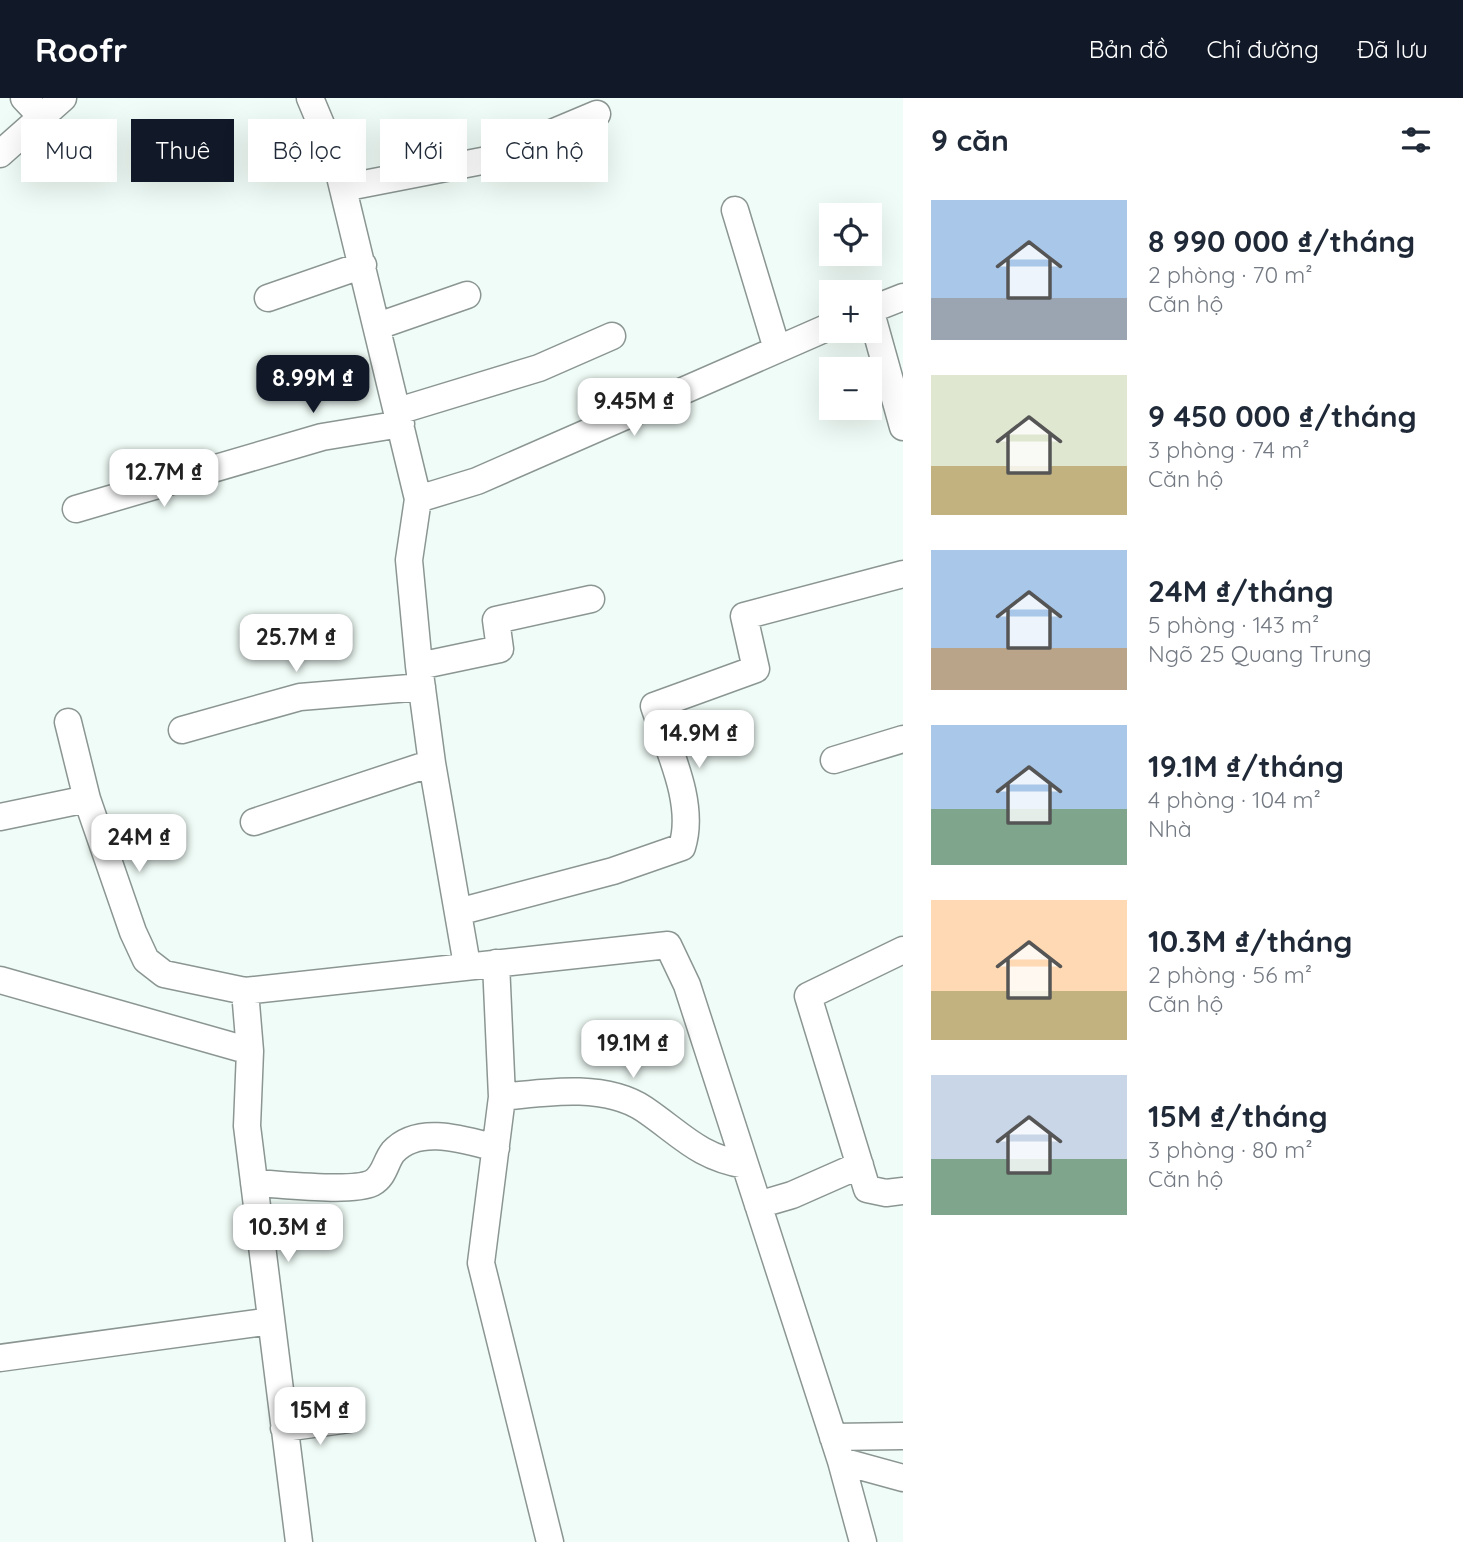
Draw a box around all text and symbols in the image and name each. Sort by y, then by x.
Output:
text: Roofr [35,29,127,70]
text: Bản đồ [1089,34,1168,64]
text: Chỉ đường [1206,34,1319,64]
text: Đã lưu [1357,34,1428,64]
chip: Mua [21,119,117,182]
chip: Thuê [131,119,234,182]
chip: Bộ lọc [248,119,366,182]
chip: Mới [380,119,467,182]
chip: Căn hộ [481,119,608,182]
text: 9 căn [931,121,1009,159]
icon: filters [1397,121,1435,159]
map controls [819,203,882,420]
button: locate [819,203,882,266]
text: 8 990 000 ₫/tháng [1148,222,1415,260]
icon: home [987,228,1071,312]
text: 2 phòng · 70 m² [1148,260,1313,289]
button: + [819,280,882,343]
text: Căn hộ [1148,289,1224,318]
pin: 8.99M ₫ [248,356,378,415]
button: − [819,357,882,420]
text: 8.99M ₫ [272,363,354,392]
pin: 9.45M ₫ [569,378,699,438]
text: 9.45M ₫ [594,386,674,415]
text: 9 450 000 ₫/tháng [1148,397,1417,435]
icon: home [987,403,1071,487]
text: 3 phòng · 74 m² [1148,435,1309,464]
pin: 12.7M ₫ [99,450,229,509]
text: 12.7M ₫ [125,457,203,486]
text: Căn hộ [1148,464,1224,493]
text: 24M ₫/tháng [1148,572,1334,610]
icon: home [987,578,1071,662]
text: 5 phòng · 143 m² [1148,610,1319,639]
pin: 25.7M ₫ [231,614,361,674]
text: 25.7M ₫ [256,622,336,651]
text: Ngõ 25 Quang Trung [1148,639,1372,668]
pin: 14.9M ₫ [634,710,764,770]
text: 14.9M ₫ [660,718,738,747]
text: 19.1M ₫/tháng [1148,747,1344,785]
icon: home [987,753,1071,837]
text: 4 phòng · 104 m² [1148,785,1321,814]
pin: 24M ₫ [90,814,188,874]
text: Nhà [1148,814,1192,843]
text: 24M ₫ [107,822,171,851]
text: 10.3M ₫/tháng [1148,922,1352,960]
icon: home [987,928,1071,1012]
text: 2 phòng · 56 m² [1148,960,1312,989]
text: Căn hộ [1148,989,1224,1018]
pin: 19.1M ₫ [568,1020,698,1080]
text: 19.1M ₫ [597,1028,669,1057]
text: 15M ₫/tháng [1148,1097,1328,1135]
icon: home [987,1103,1071,1187]
text: 3 phòng · 80 m² [1148,1135,1313,1164]
text: Căn hộ [1148,1164,1224,1193]
pin: 10.3M ₫ [223,1204,353,1264]
text: 10.3M ₫ [249,1212,327,1241]
pin: 15M ₫ [271,1388,369,1447]
text: 15M ₫ [290,1395,350,1424]

